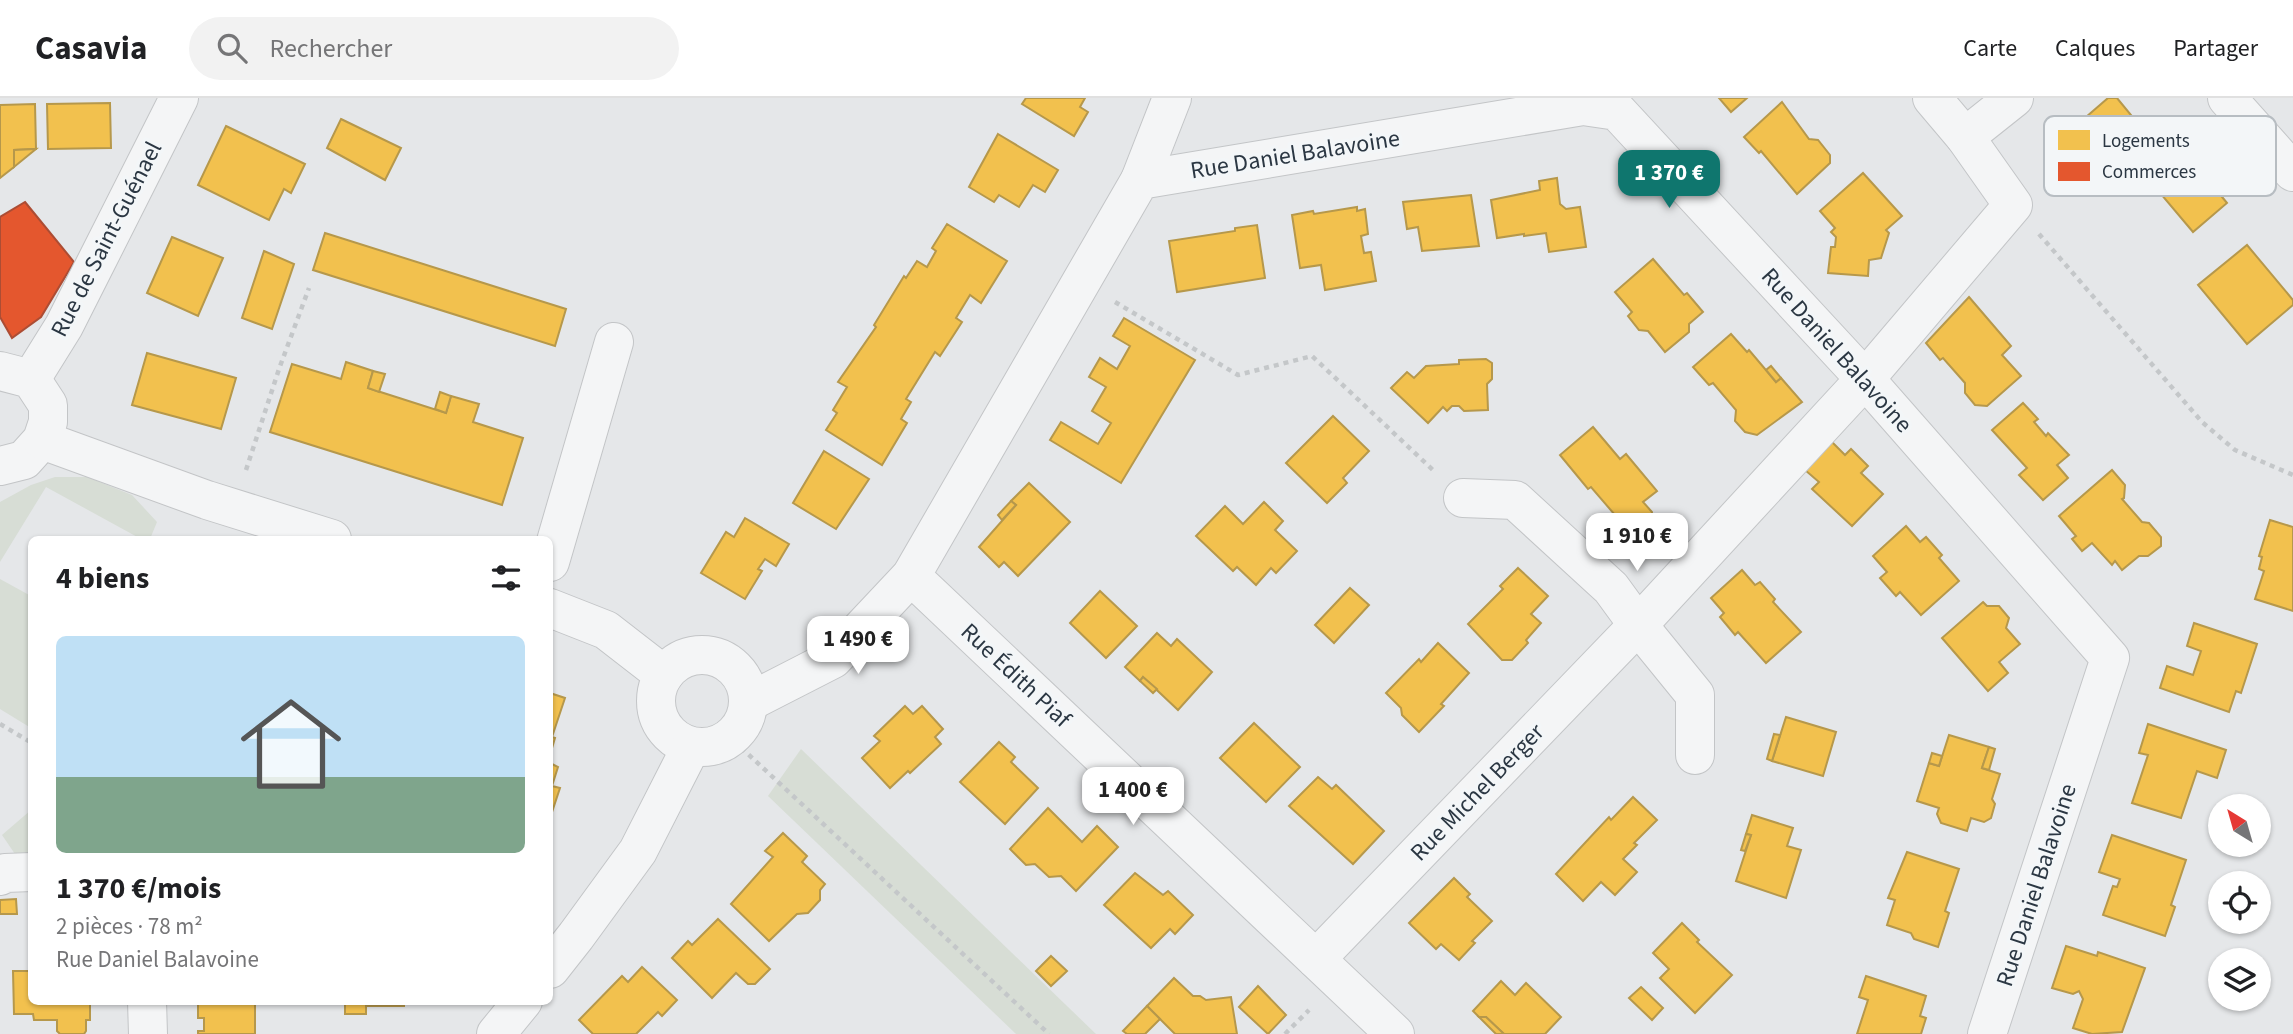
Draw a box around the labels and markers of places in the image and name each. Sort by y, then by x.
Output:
pin: 1 370 € [1604,150,1734,210]
pin: 1 910 € [1572,514,1702,573]
pin: 1 490 € [793,616,923,676]
pin: 1 400 € [1068,768,1198,827]

